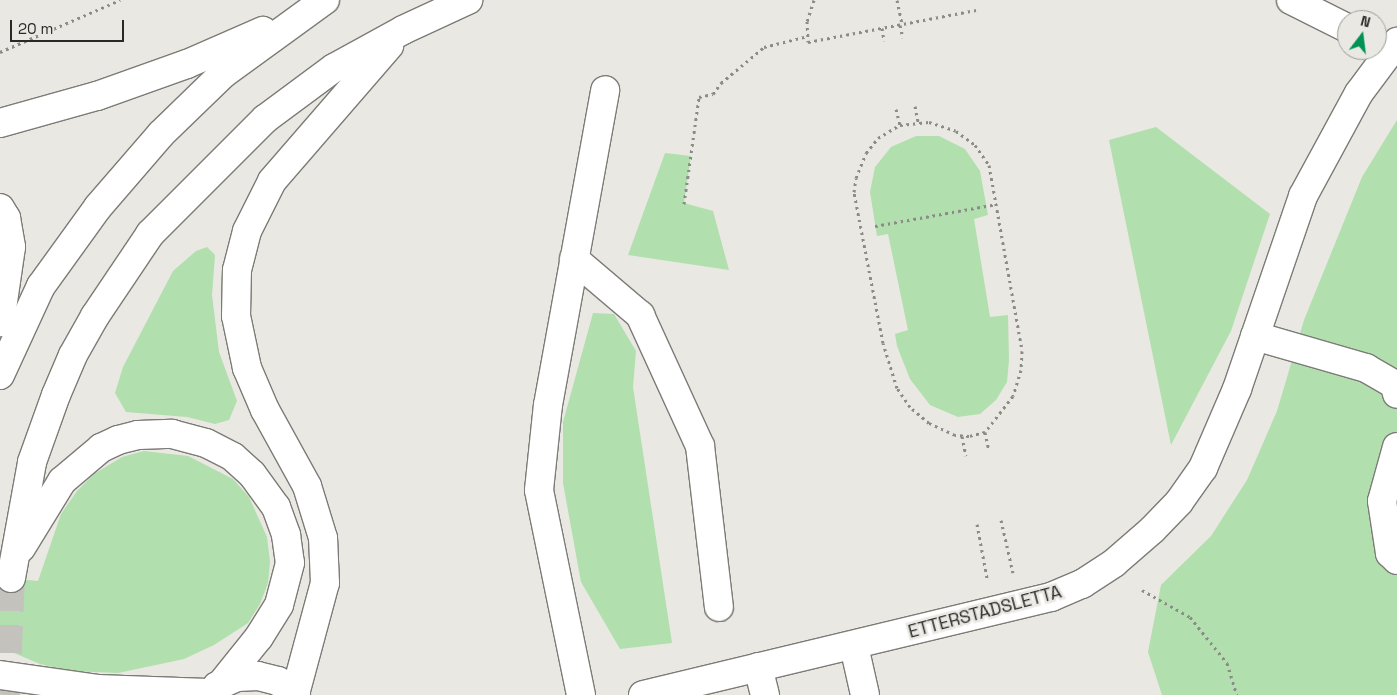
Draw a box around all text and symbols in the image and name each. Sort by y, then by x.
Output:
scale bar [12,10,126,42]
north arrow [1337,10,1387,60]
text: N [1359,12,1372,31]
text: 20 m [18,19,53,38]
street label: ETTERSTADSLETTA [906,581,1064,643]

